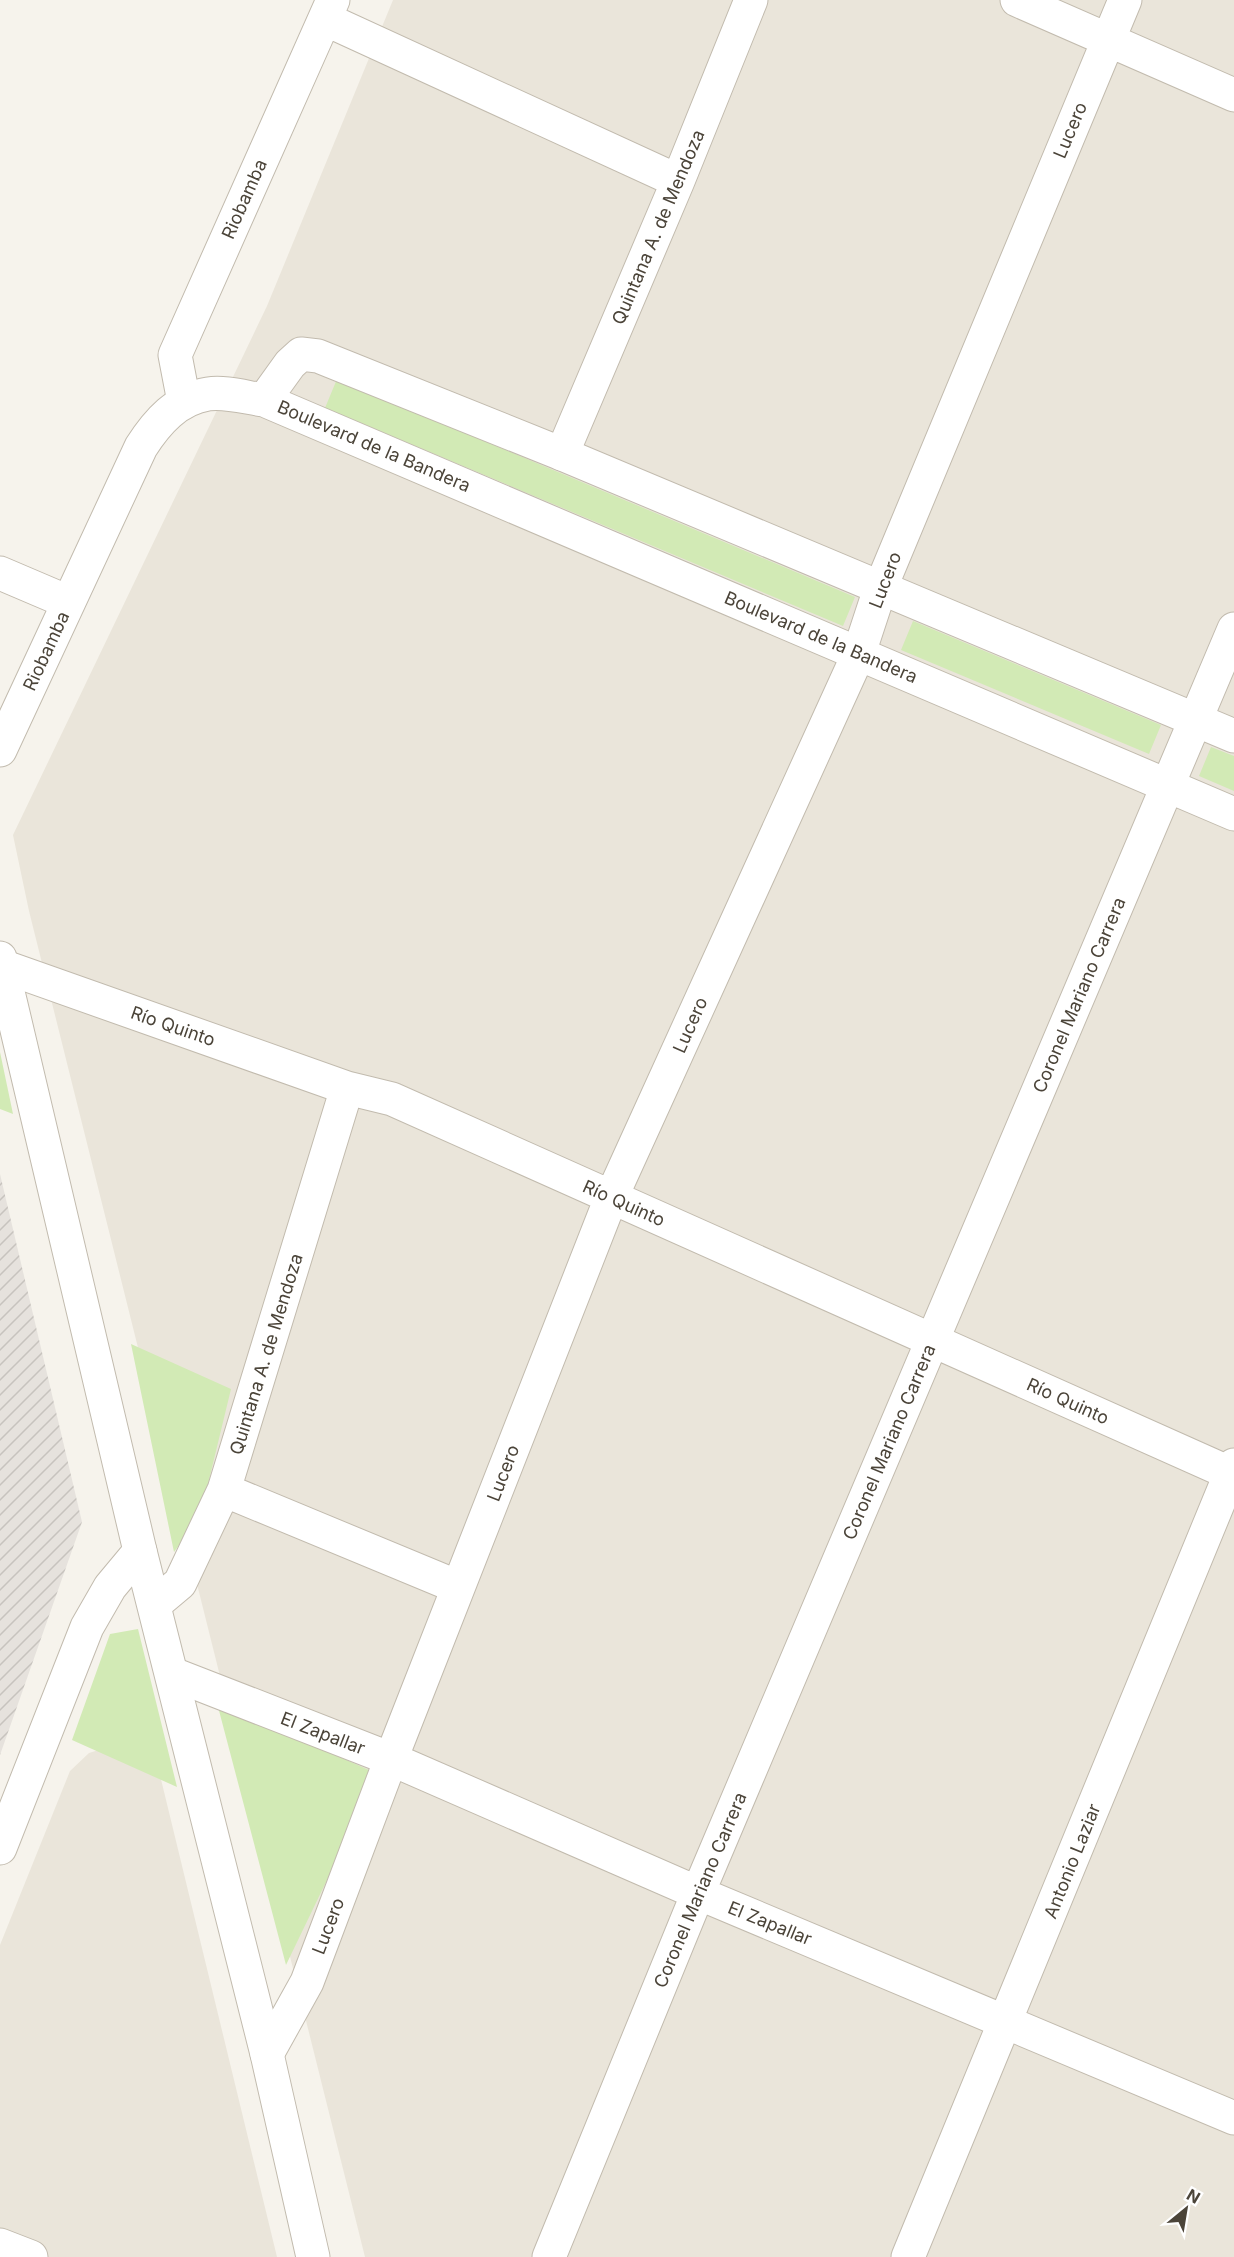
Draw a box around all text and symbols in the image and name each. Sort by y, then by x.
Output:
street label: Lucero [1049,99,1091,161]
street label: Quintana A. de Mendoza [607,126,709,328]
street label: Riobamba [217,156,271,242]
street label: Boulevard de la Bandera [274,396,474,496]
street label: Lucero [865,549,905,611]
street label: Boulevard de la Bandera [721,587,921,687]
street label: Riobamba [18,608,74,694]
street label: Coronel Mariano Carrera [1028,894,1130,1096]
street label: Lucero [668,994,712,1056]
street label: Río Quinto [128,1002,218,1050]
street label: Río Quinto [580,1176,668,1230]
street label: Quintana A. de Mendoza [225,1251,307,1457]
street label: Coronel Mariano Carrera [838,1341,940,1543]
street label: Río Quinto [1024,1374,1112,1428]
street label: Lucero [483,1442,523,1504]
street label: El Zapallar [278,1707,368,1759]
street label: Coronel Mariano Carrera [649,1789,751,1991]
street label: Antonio Laziar [1039,1800,1105,1921]
street label: Lucero [308,1895,348,1957]
street label: El Zapallar [725,1897,815,1949]
north arrow [1156,2179,1216,2239]
text: N [1183,2184,1204,2208]

